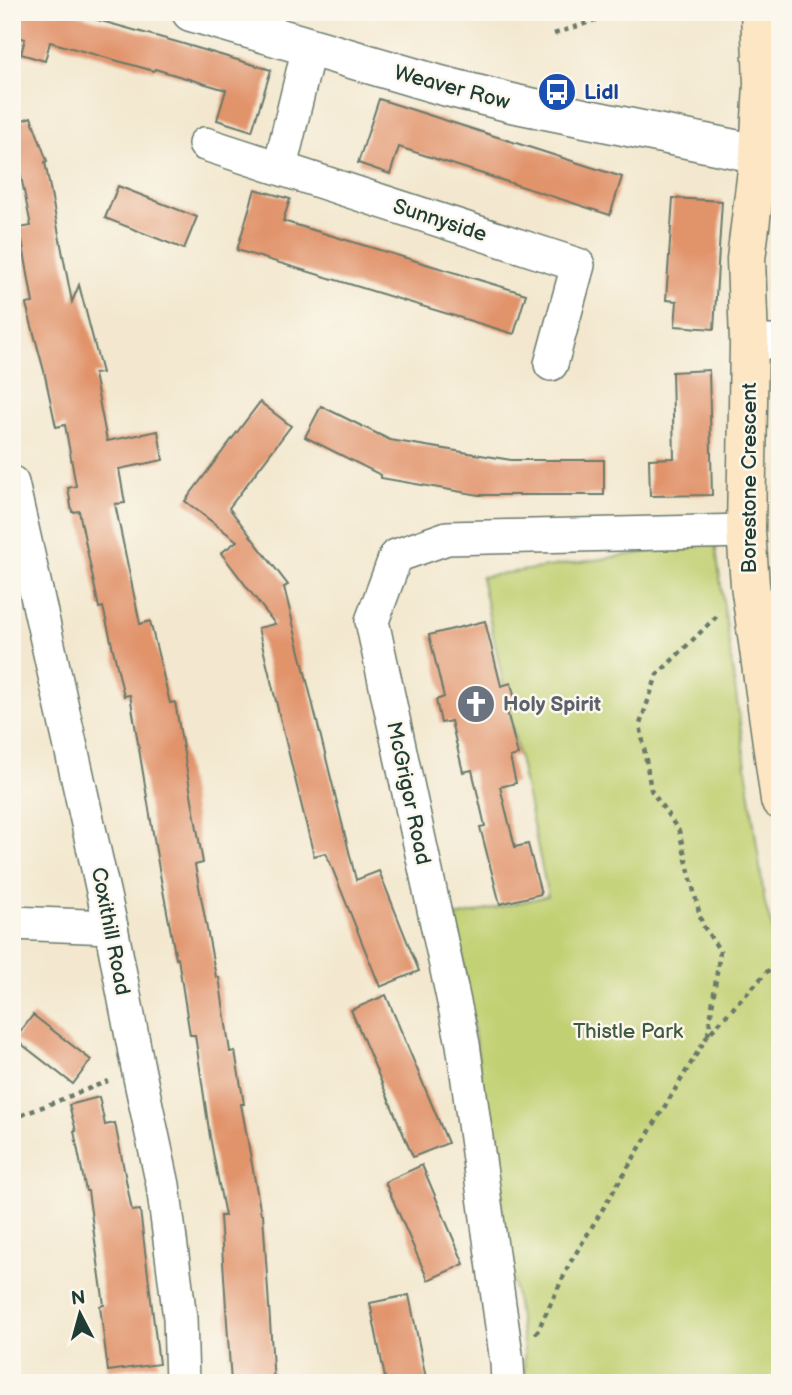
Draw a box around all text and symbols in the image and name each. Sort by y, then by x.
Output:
street label: Weaver Row [391,60,512,115]
bus stop icon: Lidl [536,71,578,113]
place label: Lidl [584,80,619,105]
street label: Sunnyside [390,194,490,247]
street label: Borestone Crescent [737,382,762,573]
church icon: Holy Spirit [455,683,497,725]
place label: Holy Spirit [503,692,601,717]
street label: McGrigor Road [381,719,436,867]
street label: Coxithill Road [86,865,135,997]
park label: Thistle Park [573,1019,684,1044]
north arrow [46,1280,116,1350]
text: N [70,1286,87,1311]

